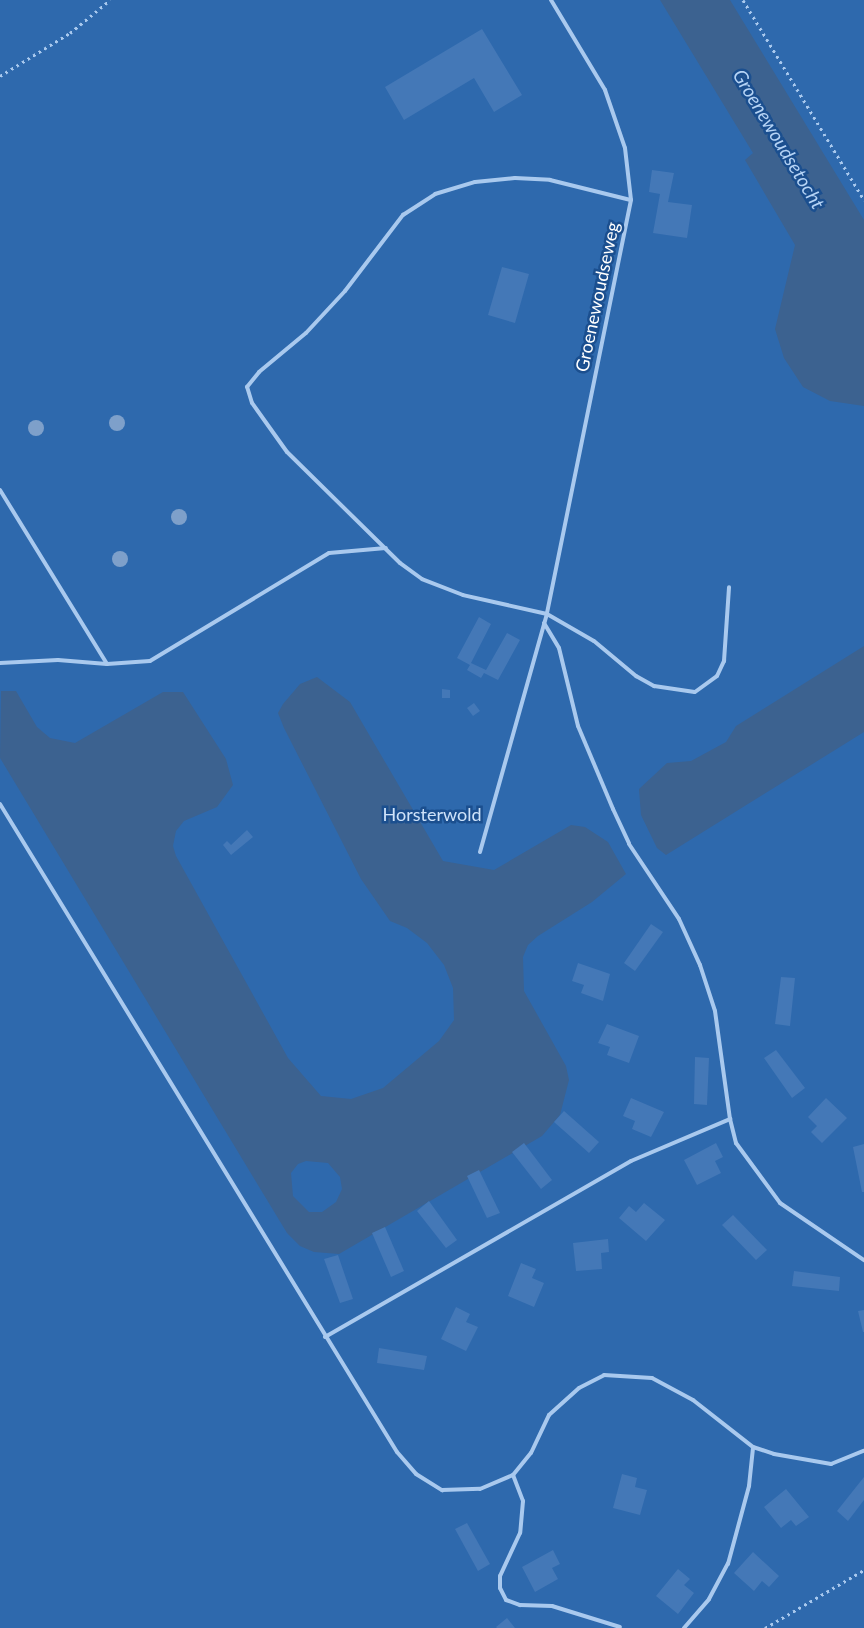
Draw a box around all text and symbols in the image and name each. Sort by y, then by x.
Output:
water label: Groenewoudsetocht [728,65,830,213]
street label: Groenewoudseweg [571,220,623,374]
park label: Horsterwold [383,803,481,825]

